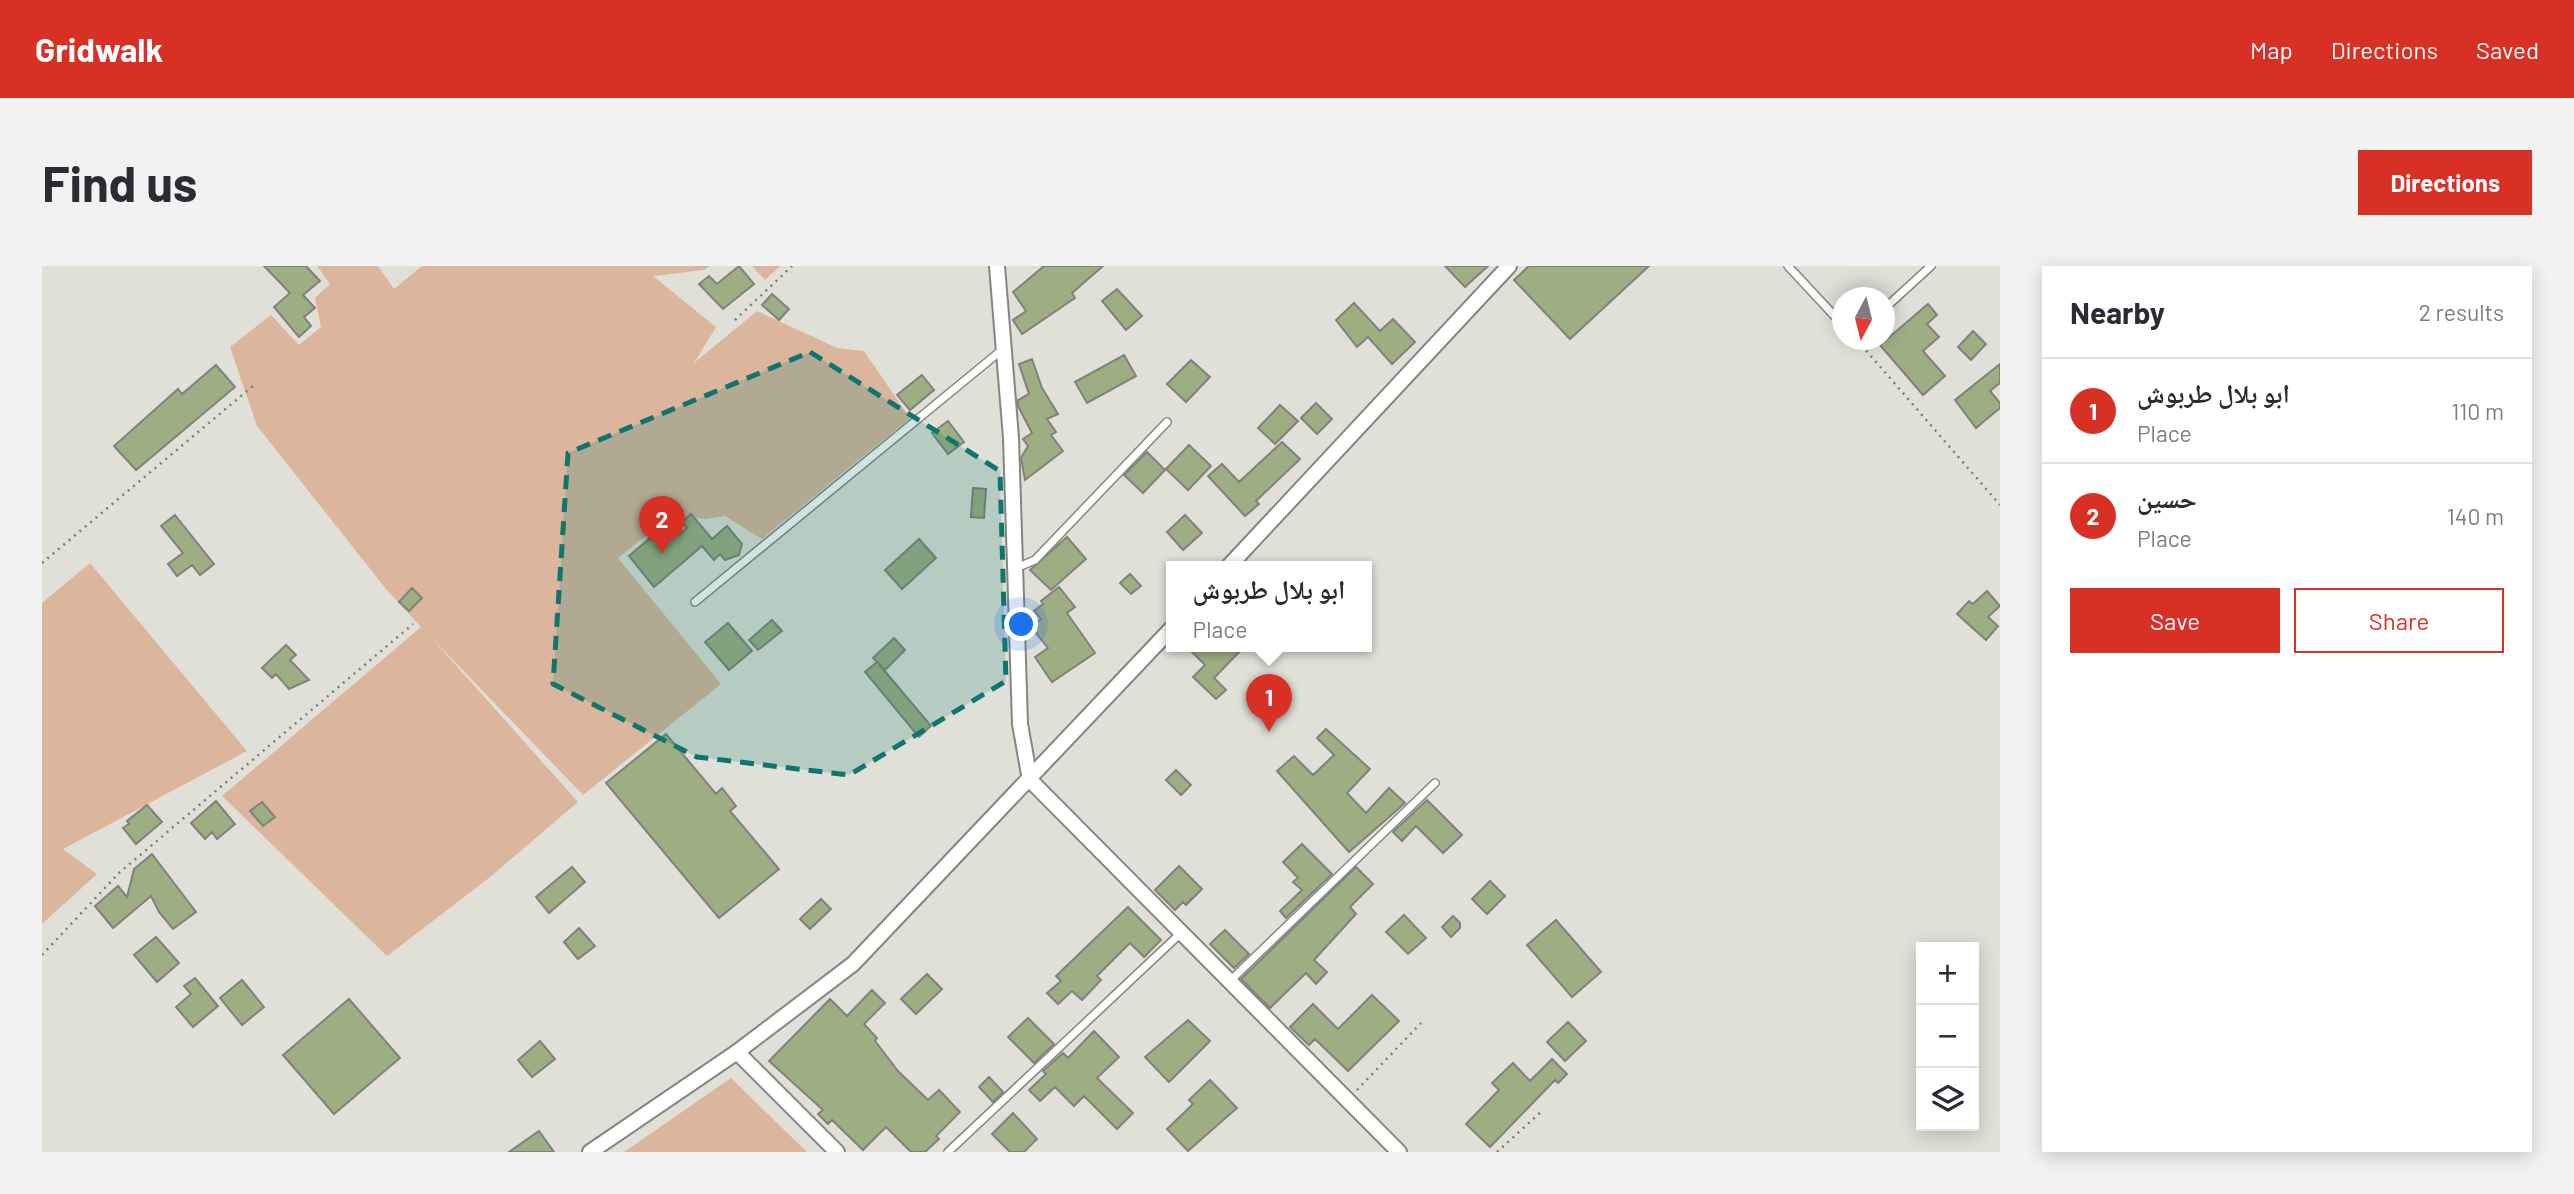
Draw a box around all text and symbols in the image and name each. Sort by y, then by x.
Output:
text: Gridwalk [35,29,163,69]
text: Map [2250,35,2293,64]
text: Directions [2331,35,2438,64]
text: Saved [2476,35,2539,64]
button: Directions [2358,150,2532,215]
text: Find us [42,153,197,212]
north arrow [1832,287,1895,350]
text: Nearby [2070,294,2165,330]
text: 2 results [2419,298,2504,326]
text: ابو بلال طربوش [2137,377,2290,408]
text: 1 [2089,397,2097,425]
text: 110 m [2451,397,2504,425]
text: Place [2137,419,2192,447]
text: حسين [2137,482,2197,513]
pin: 2 [639,496,685,554]
text: 2 [2087,502,2099,530]
text: 140 m [2447,502,2504,530]
text: Place [2137,524,2192,552]
popup [1166,561,1372,652]
text: ابو بلال طربوش [1193,573,1345,604]
button: Save [2070,588,2280,653]
button: Share [2294,588,2504,653]
your location [1004,607,1038,641]
text: Place [1193,615,1247,643]
pin: 1 [1246,674,1292,732]
map controls [1916,942,1979,1131]
button: + [1916,942,1979,1005]
button: − [1916,1005,1979,1068]
button: layers [1916,1068,1979,1131]

